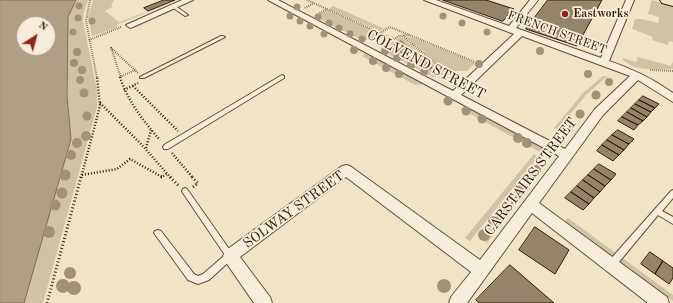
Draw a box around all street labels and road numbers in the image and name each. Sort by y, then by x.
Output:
street label: FRENCH STREET [505,8,609,58]
street label: COLVEND STREET [364,27,488,103]
street label: CARSTAIRS STREET [481,115,581,239]
street label: SOLWAY STREET [240,168,348,252]

